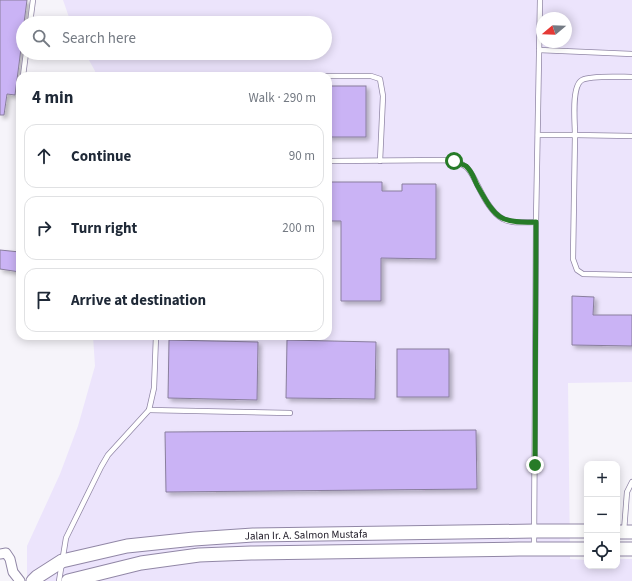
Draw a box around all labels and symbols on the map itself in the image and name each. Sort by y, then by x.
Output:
north arrow [536,12,572,48]
route start [445,152,463,170]
route end [526,456,544,474]
street label: Jalan Ir. A. Salmon Mustafa [244,526,368,544]

